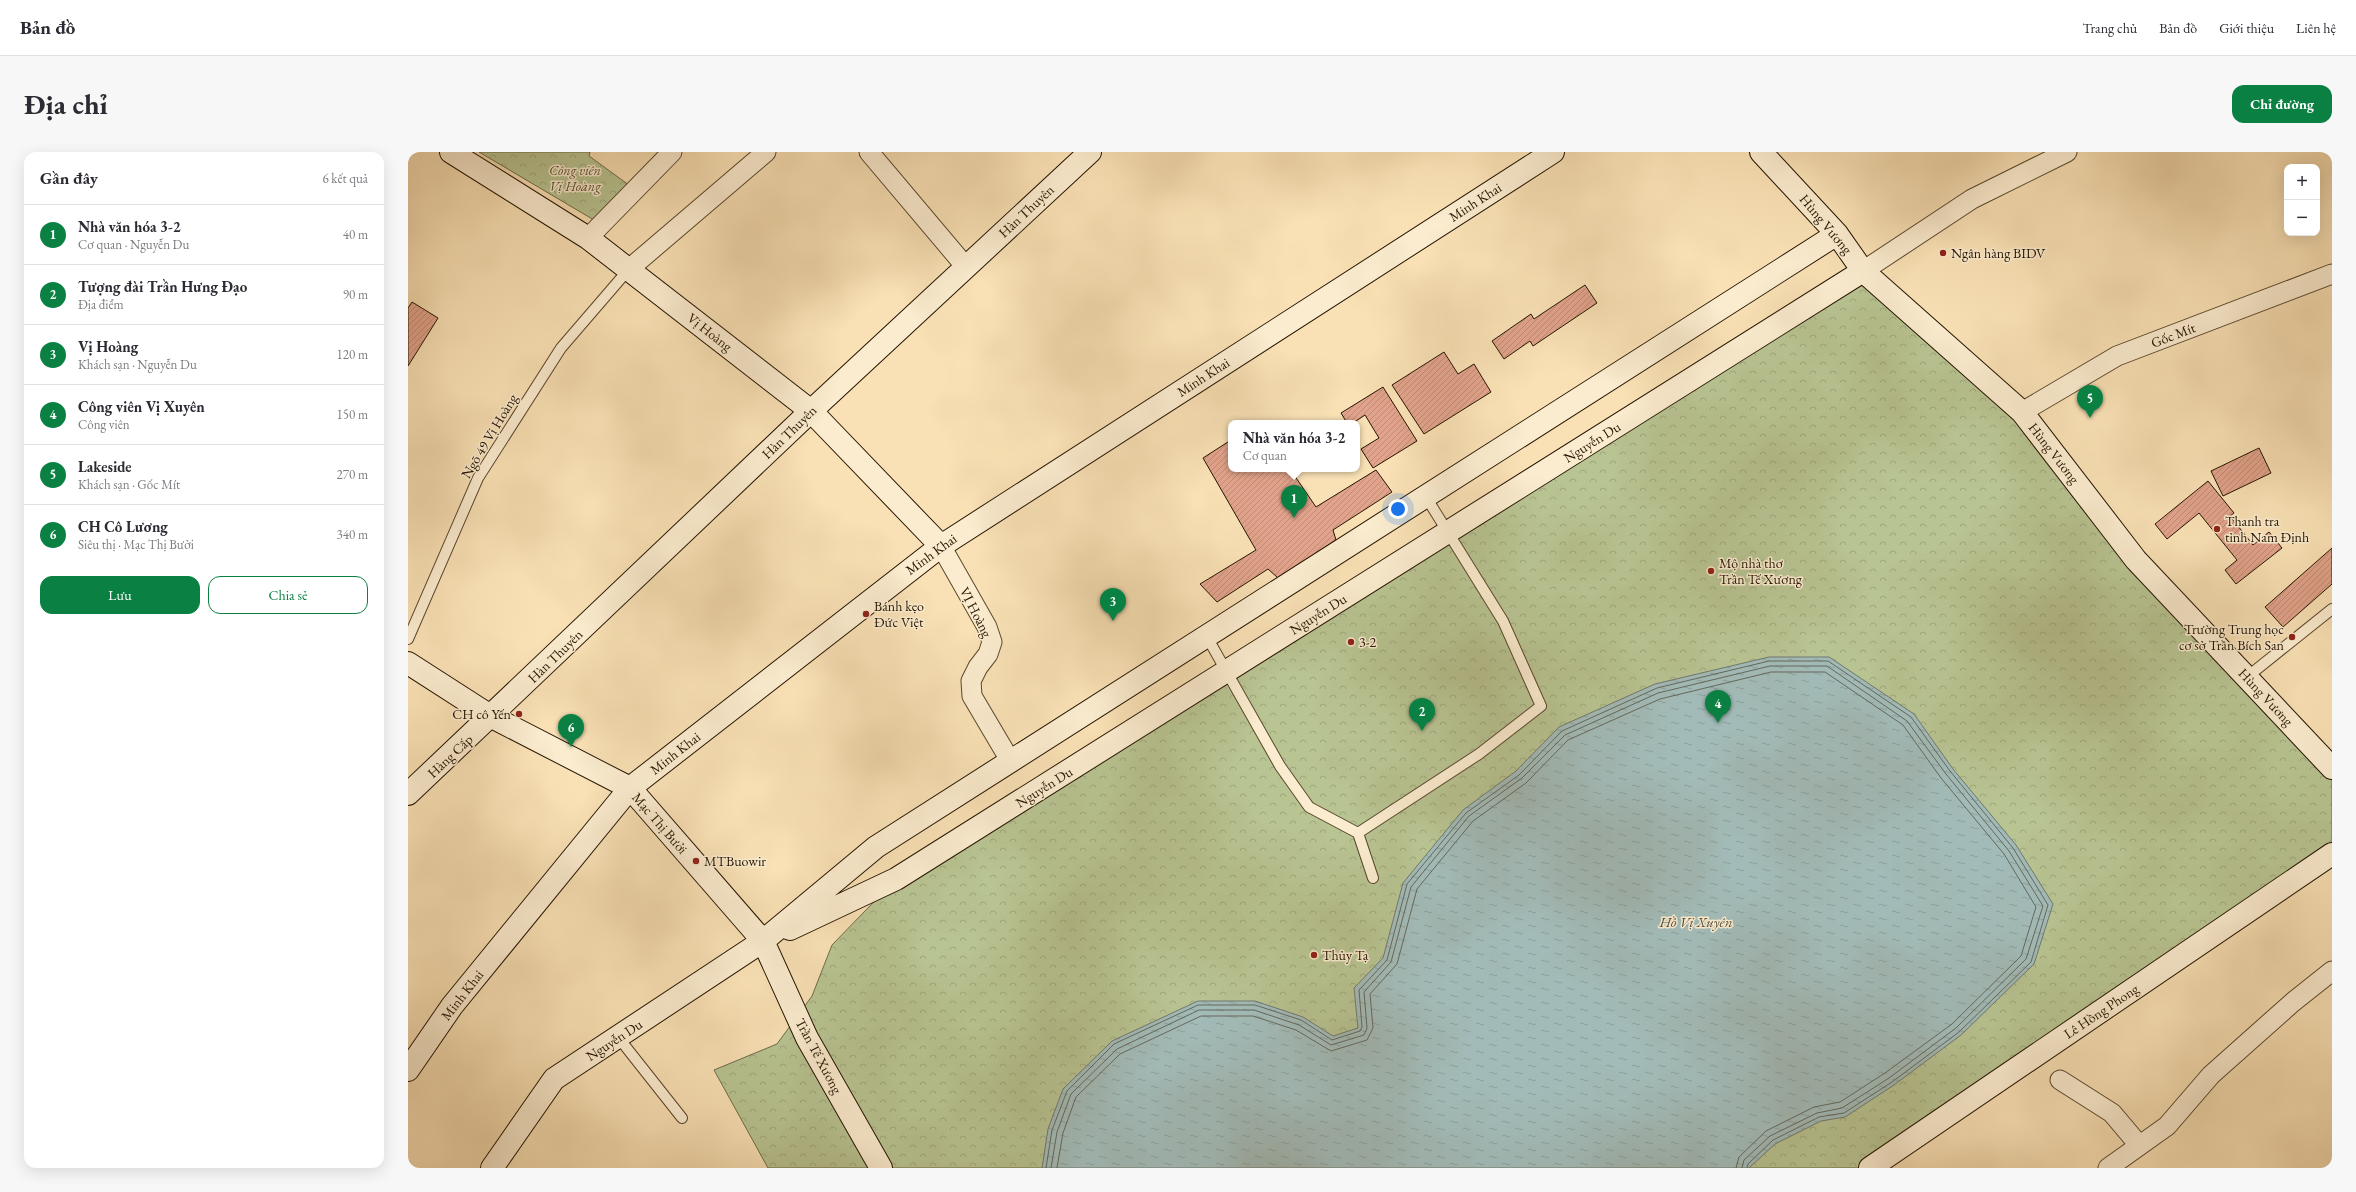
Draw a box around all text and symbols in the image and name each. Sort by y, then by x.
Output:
text: Bản đồ [20,15,75,40]
text: Trang chủ [2082,19,2137,37]
text: Bản đồ [2159,19,2197,37]
text: Giới thiệu [2219,19,2274,37]
text: Liên hệ [2296,19,2336,37]
button: Chỉ đường [2232,85,2332,123]
text: Địa chỉ [24,86,108,122]
park label: Công viên Vị Hoàng [549,161,602,195]
map controls [2284,164,2320,236]
button: + [2284,164,2320,200]
text: Gần đây [40,167,98,189]
text: 6 kết quả [322,170,368,187]
street label: Minh Khai [1445,178,1505,226]
street label: Hàn Thuyên [994,180,1058,241]
street label: Hùng Vương [1796,190,1857,258]
button: − [2284,200,2320,236]
text: Nhà văn hóa 3-2 [78,217,181,236]
text: 1 [50,226,56,243]
text: 40 m [343,226,368,243]
text: Cơ quan · Nguyễn Du [78,236,189,253]
place label: Ngân hàng BIDV [1951,244,2046,262]
marker: Ngân hàng BIDV [1938,248,1948,258]
text: Tượng đài Trần Hưng Đạo [78,277,247,296]
text: 2 [50,286,56,303]
text: 90 m [343,286,368,303]
text: Địa điểm [78,296,124,313]
street label: Vị Hoàng [684,309,737,356]
street label: Gốc Mít [2148,318,2198,352]
text: Vị Hoàng [78,337,138,356]
text: 3 [50,346,56,363]
text: 120 m [337,346,368,363]
street label: Minh Khai [1173,353,1233,401]
text: Khách sạn · Nguyễn Du [78,356,197,373]
pin: 5 [2077,385,2103,418]
street label: Ngõ 49 Vị Hoàng [457,390,522,482]
text: Công viên Vị Xuyên [78,397,205,416]
street label: Hàn Thuyên [758,401,821,463]
text: 4 [50,406,56,423]
text: 150 m [337,406,368,423]
text: Công viên [78,416,130,433]
street label: Nguyễn Du [1560,417,1624,467]
street label: Hùng Vương [2024,419,2084,488]
popup [1228,420,1360,472]
text: Nhà văn hóa 3-2 [1243,428,1345,447]
text: Cơ quan [1243,447,1287,464]
text: Lakeside [78,457,132,476]
text: 5 [50,466,56,483]
text: 270 m [337,466,368,483]
text: Khách sạn · Gốc Mít [78,476,180,493]
pin: 1 [1281,485,1307,518]
your location [1388,499,1408,519]
place label: Thanh tra tỉnh Nam Định [2225,512,2309,546]
text: CH Cô Lương [78,517,168,536]
marker: Thanh tra tỉnh Nam Định [2212,524,2222,534]
text: 6 [50,526,56,543]
text: 340 m [337,526,368,543]
street label: Minh Khai [902,529,961,579]
text: Siêu thị · Mạc Thị Bưởi [78,536,194,553]
place label: Mộ nhà thơ Trần Tế Xương [1719,554,1803,588]
marker: Mộ nhà thơ Trần Tế Xương [1706,566,1716,576]
button: Lưu [40,576,200,614]
button: Chia sẻ [208,576,368,614]
street label: VỊ Hoàng [956,584,997,641]
pin: 3 [1100,588,1126,621]
street label: Nguyễn Du [1286,589,1350,639]
place label: Bánh kẹo Đức Việt [874,597,924,631]
marker: Bánh kẹo Đức Việt [861,609,871,619]
place label: Trường Trung học cơ sở Trần Bích San [2179,620,2285,654]
street label: Hàn Thuyên [524,625,587,687]
marker: Trường Trung học cơ sở Trần Bích San [2287,632,2297,642]
place label: 3-2 [1359,633,1377,651]
marker: 3-2 [1346,637,1356,647]
street label: Hùng Vương [2235,664,2298,730]
pin: 4 [1705,690,1731,723]
pin: 2 [1409,698,1435,731]
place label: CH cô Yến [452,705,512,723]
marker: CH cô Yến [514,709,524,719]
pin: 6 [558,714,584,747]
street label: Minh Khai [646,727,704,778]
street label: Hàng Cấp [423,730,477,782]
street label: Nguyễn Du [1012,762,1076,812]
street label: Mạc Thị Bưởi [628,788,692,858]
place label: MTBuowir [704,852,766,870]
marker: MTBuowir [691,856,701,866]
water label: Hồ Vị Xuyên [1658,912,1733,931]
place label: Thủy Tạ [1322,946,1369,964]
marker: Thủy Tạ [1309,950,1319,960]
street label: Minh Khai [437,966,488,1024]
street label: Lê Hồng Phong [2060,979,2143,1043]
street label: Nguyễn Du [582,1015,646,1065]
street label: Trần Tế Xương [792,1015,847,1098]

